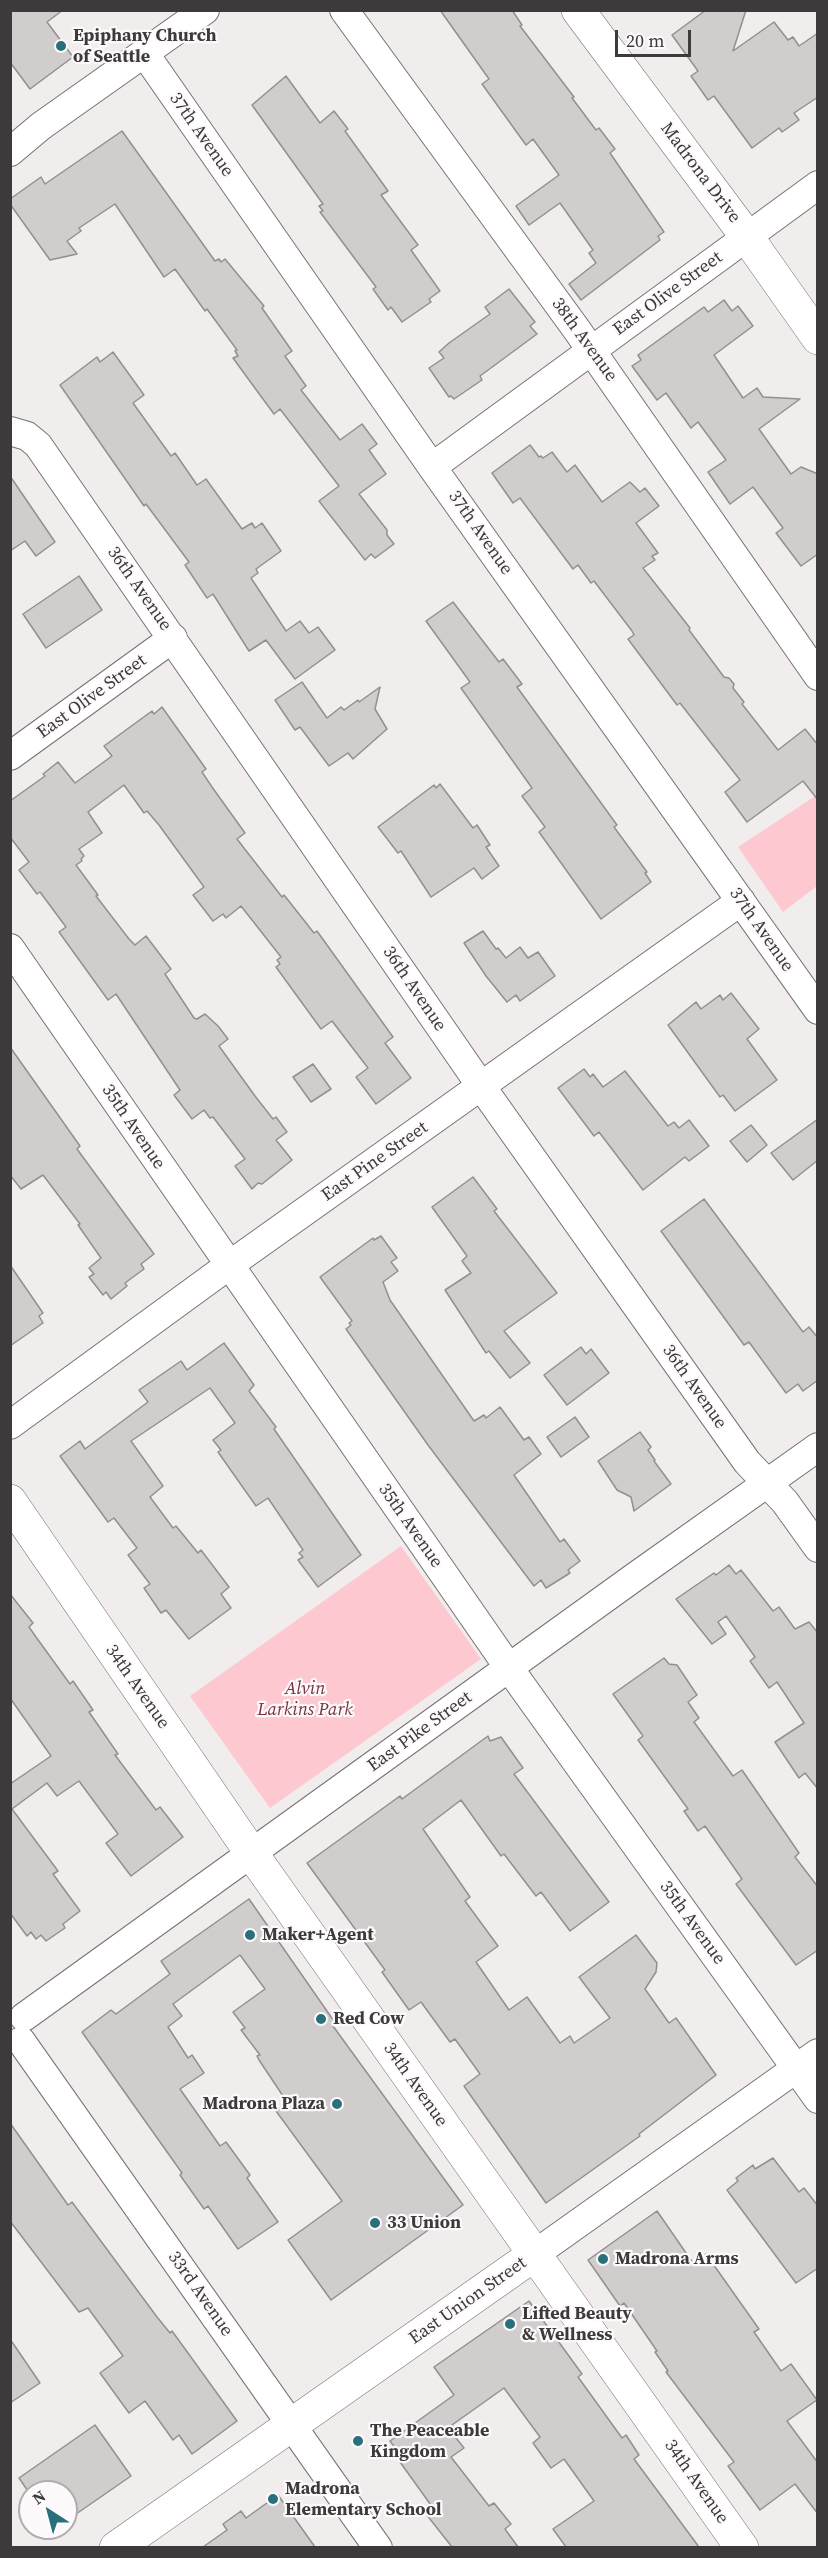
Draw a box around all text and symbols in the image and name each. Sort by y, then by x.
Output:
scale bar [618,18,694,56]
place label: Epiphany Church of Seattle [73,25,217,68]
text: 20 m [626,28,664,53]
marker: Epiphany Church of Seattle [54,39,68,53]
street label: 37th Avenue [164,89,238,181]
street label: Madrona Drive [655,118,745,228]
street label: East Olive Street [609,247,727,341]
street label: 38th Avenue [546,294,622,386]
street label: 37th Avenue [443,487,517,579]
street label: 36th Avenue [102,543,176,635]
street label: East Olive Street [33,650,151,744]
street label: 37th Avenue [724,884,798,976]
street label: 36th Avenue [378,942,450,1036]
street label: 35th Avenue [97,1080,169,1174]
street label: East Pine Street [318,1117,432,1207]
street label: 36th Avenue [657,1341,731,1433]
street label: 35th Avenue [373,1480,447,1572]
street label: 34th Avenue [100,1641,174,1733]
park label: Alvin Larkins Park [257,1678,353,1720]
street label: East Pike Street [364,1687,476,1777]
street label: 35th Avenue [654,1877,730,1969]
place label: Maker+Agent [262,1924,374,1946]
marker: Maker+Agent [243,1928,257,1942]
place label: Red Cow [333,2008,404,2030]
marker: Red Cow [314,2012,328,2026]
street label: 34th Avenue [378,2039,452,2131]
place label: Madrona Plaza [203,2093,325,2115]
marker: Madrona Plaza [330,2097,344,2111]
place label: 33 Union [387,2212,461,2234]
marker: 33 Union [368,2216,382,2230]
street label: 33rd Avenue [163,2247,237,2341]
place label: Madrona Arms [615,2248,739,2270]
marker: Madrona Arms [596,2252,610,2266]
street label: East Union Street [405,2253,531,2349]
place label: Lifted Beauty & Wellness [522,2303,632,2346]
marker: Lifted Beauty & Wellness [503,2317,517,2331]
place label: The Peaceable Kingdom [370,2420,489,2462]
marker: The Peaceable Kingdom [351,2434,365,2448]
street label: 34th Avenue [659,2436,733,2528]
place label: Madrona Elementary School [285,2478,442,2520]
north arrow [18,2480,78,2540]
text: N [27,2485,50,2509]
marker: Madrona Elementary School [266,2492,280,2506]

